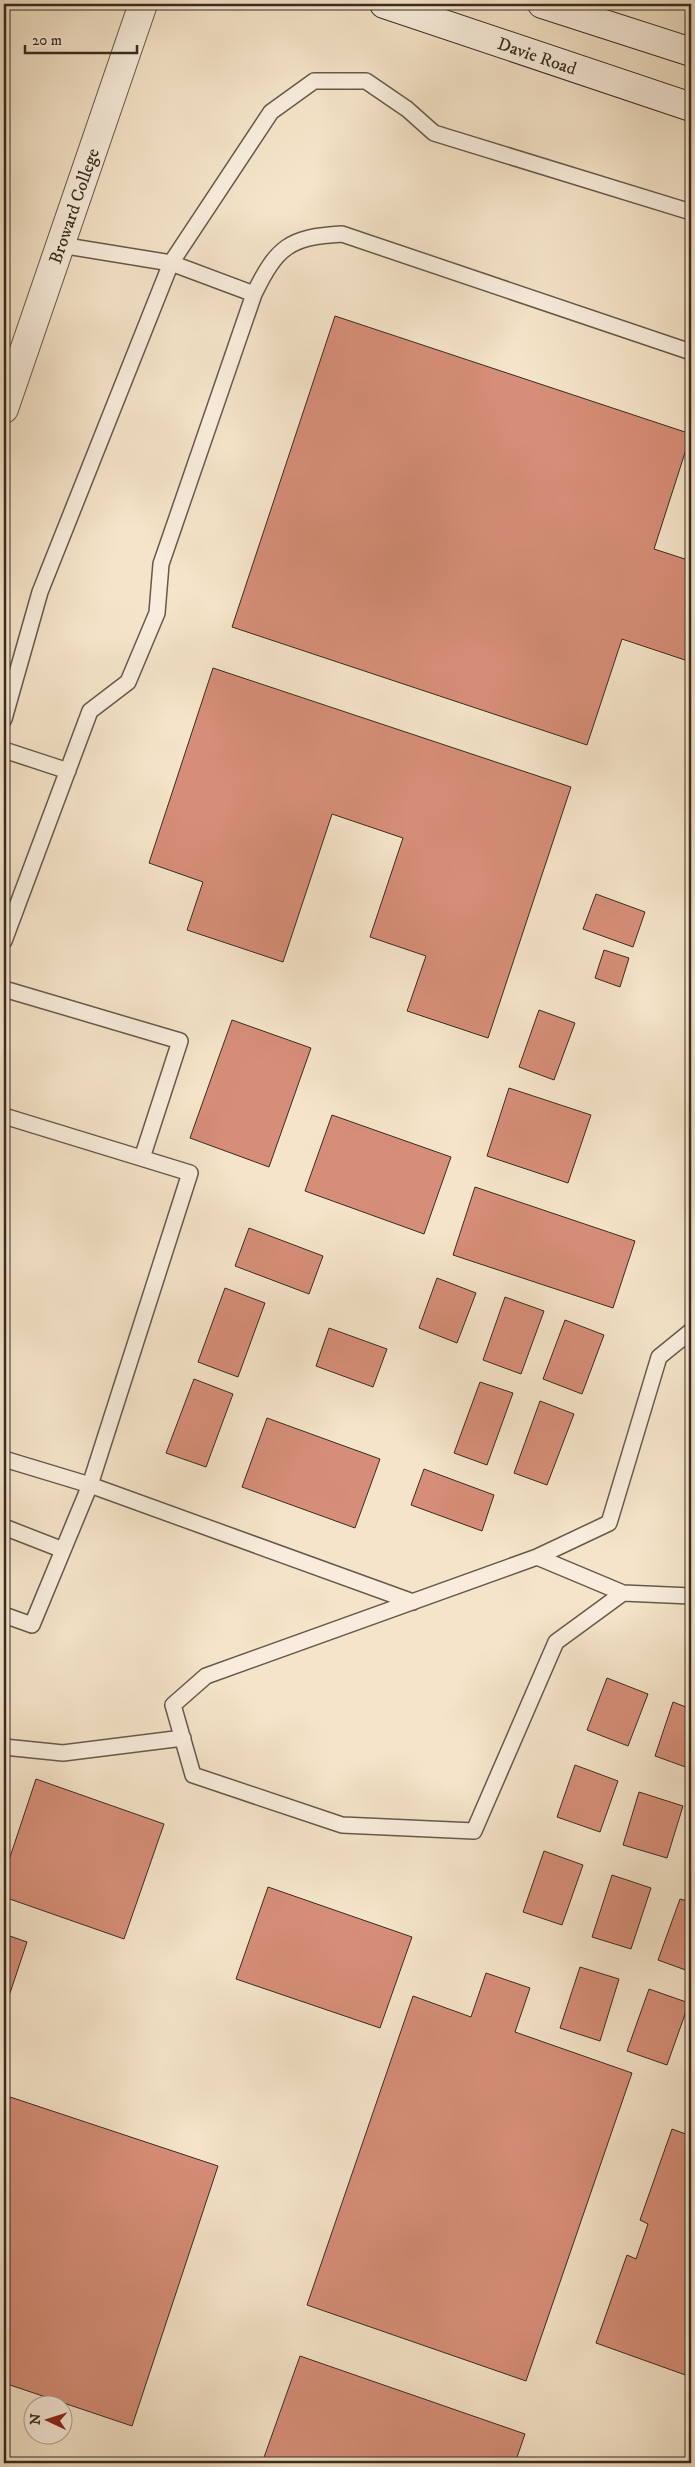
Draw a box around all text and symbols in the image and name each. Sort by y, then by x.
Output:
scale bar [25,22,138,54]
text: 20 m [32,31,62,50]
street label: Davie Road [494,33,579,81]
street label: Broward College [45,146,105,267]
north arrow [22,2394,72,2444]
text: N [27,2412,45,2426]

